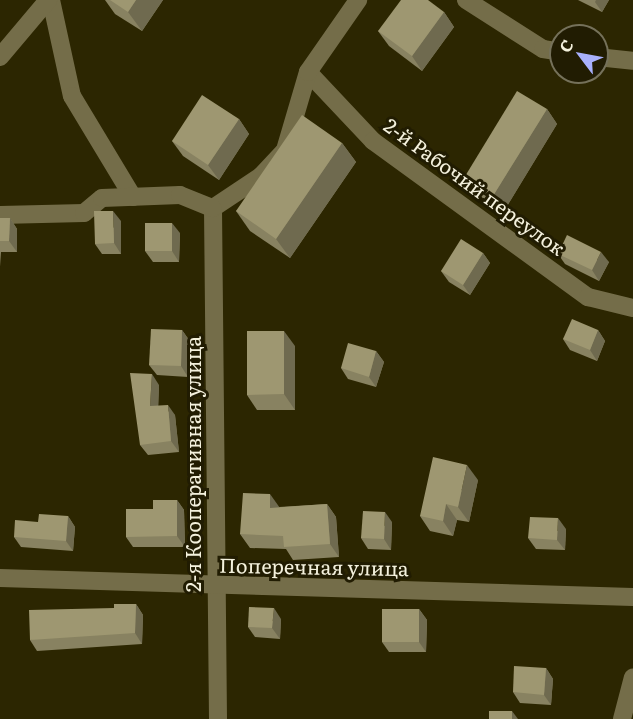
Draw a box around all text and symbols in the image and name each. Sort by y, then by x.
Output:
north arrow [549,24,609,84]
text: С [552,34,579,57]
street label: 2-й Рабочий переулок [380,112,570,260]
street label: 2-я Кооперативная улица [180,336,204,592]
street label: Поперечная улица [219,552,409,580]

